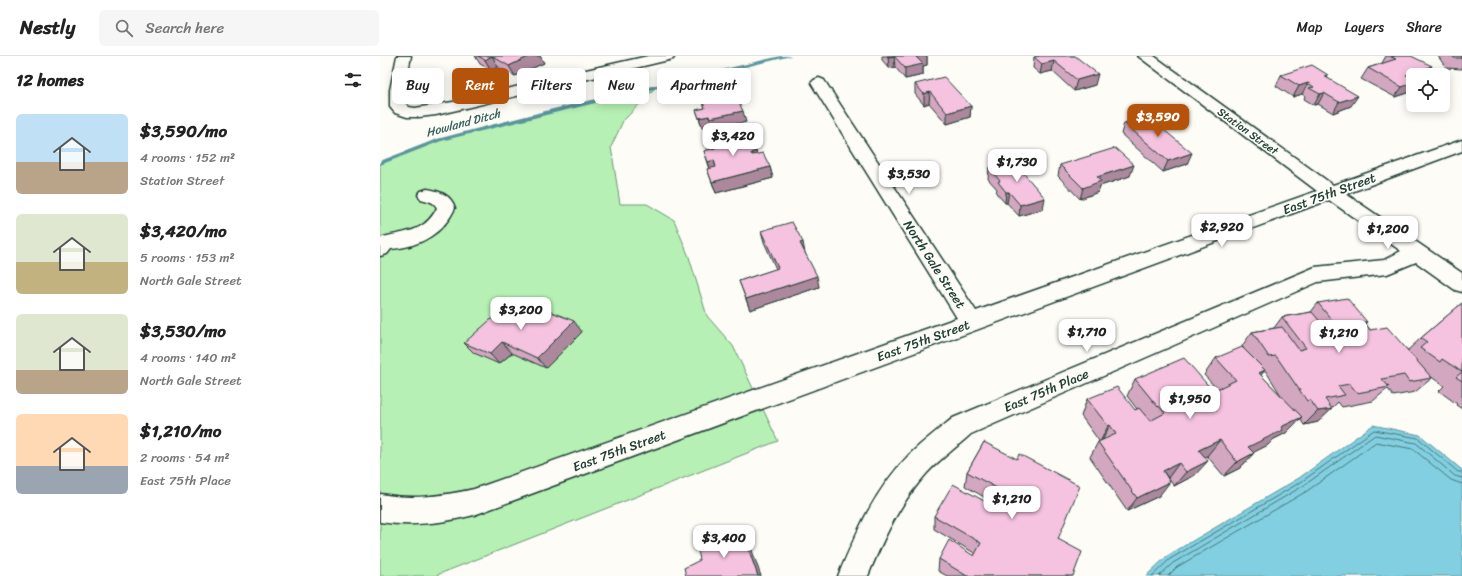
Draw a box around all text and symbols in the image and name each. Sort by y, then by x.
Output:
search box [99,10,379,46]
text: Nestly [20,11,75,44]
text: Search here [145,15,224,41]
text: Map [1297,15,1322,40]
text: Layers [1344,15,1384,40]
text: Share [1406,15,1442,40]
icon: search [113,17,135,39]
text: 12 homes [16,65,84,95]
chip: Buy [392,68,444,104]
chip: Rent [452,68,509,104]
chip: Filters [517,68,586,104]
chip: New [594,68,649,104]
chip: Apartment [657,68,751,104]
map controls [1406,68,1450,112]
button: locate [1406,68,1450,112]
icon: filters [342,69,364,91]
water label: Howland Ditch [423,102,504,143]
street label: Station Street [1213,103,1283,160]
pin: $3,590 [1125,104,1191,138]
text: $3,590 [1136,105,1180,128]
text: $3,590/mo [140,116,227,146]
pin: $3,420 [700,123,766,157]
text: $3,420 [711,124,755,147]
icon: home [48,130,96,178]
text: 4 rooms · 152 m² [140,146,235,169]
pin: $1,730 [984,149,1050,183]
text: $1,730 [997,150,1037,173]
pin: $3,530 [876,161,942,195]
text: $3,530 [888,162,930,185]
street label: East 75th Street [1279,166,1379,221]
text: Station Street [140,169,224,192]
pin: $2,920 [1189,214,1255,248]
street label: North Gale Street [897,215,972,313]
text: $2,920 [1200,215,1244,238]
text: $3,420/mo [140,216,227,246]
pin: $1,200 [1355,216,1421,250]
text: $1,200 [1367,217,1409,240]
icon: home [48,230,96,278]
text: 5 rooms · 153 m² [140,246,235,269]
text: North Gale Street [140,269,242,292]
pin: $3,200 [488,297,554,331]
text: $3,200 [499,298,543,321]
street label: East 75th Street [873,313,973,368]
text: $3,530/mo [140,316,226,346]
pin: $1,710 [1054,319,1120,353]
text: $1,710 [1067,320,1107,343]
pin: $1,210 [1306,320,1372,354]
text: $1,210 [1319,321,1359,344]
icon: home [48,330,96,378]
text: 4 rooms · 140 m² [140,346,236,369]
street label: East 75th Place [1000,362,1093,419]
text: North Gale Street [140,369,242,392]
pin: $1,950 [1157,386,1223,420]
text: $1,950 [1169,387,1211,410]
text: $1,210/mo [140,416,221,446]
street label: East 75th Street [569,423,669,478]
icon: home [48,430,96,478]
text: 2 rooms · 54 m² [140,446,230,469]
text: East 75th Place [140,469,231,492]
pin: $1,210 [979,486,1045,520]
text: $1,210 [992,487,1032,510]
pin: $3,400 [691,525,757,559]
text: $3,400 [702,526,746,549]

